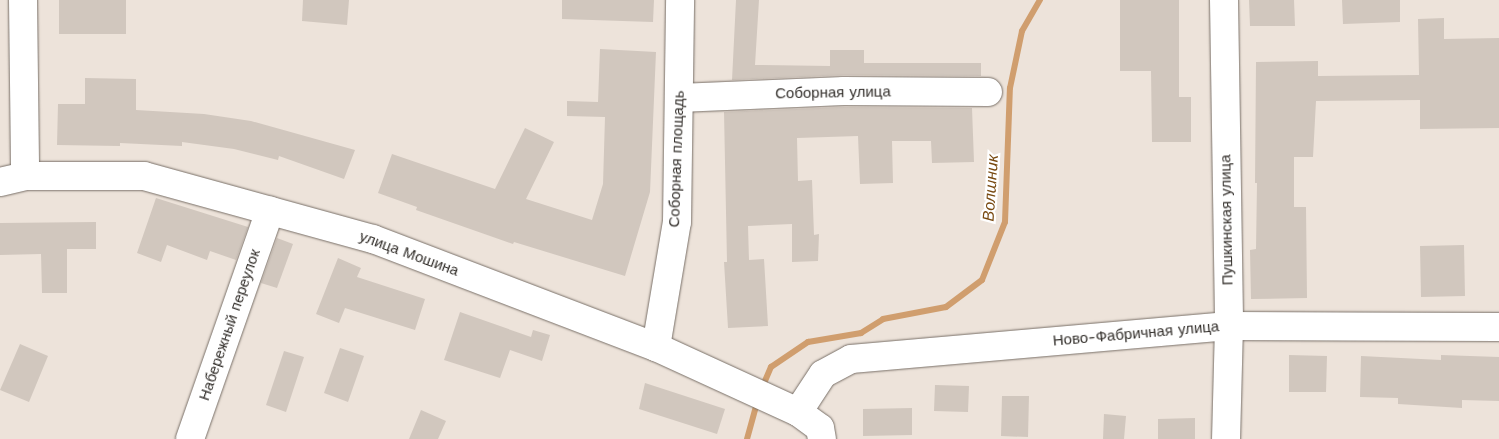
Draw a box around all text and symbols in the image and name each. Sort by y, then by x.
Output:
street label: Соборная улица [775,83,891,103]
street label: Соборная площадь [666,90,688,228]
water label: Волшник [979,154,1003,222]
street label: Пушкинская улица [1217,154,1237,286]
street label: улица Мошина [357,228,461,280]
street label: Набережный переулок [196,247,264,403]
street label: Ново-Фабричная улица [1052,318,1220,350]

